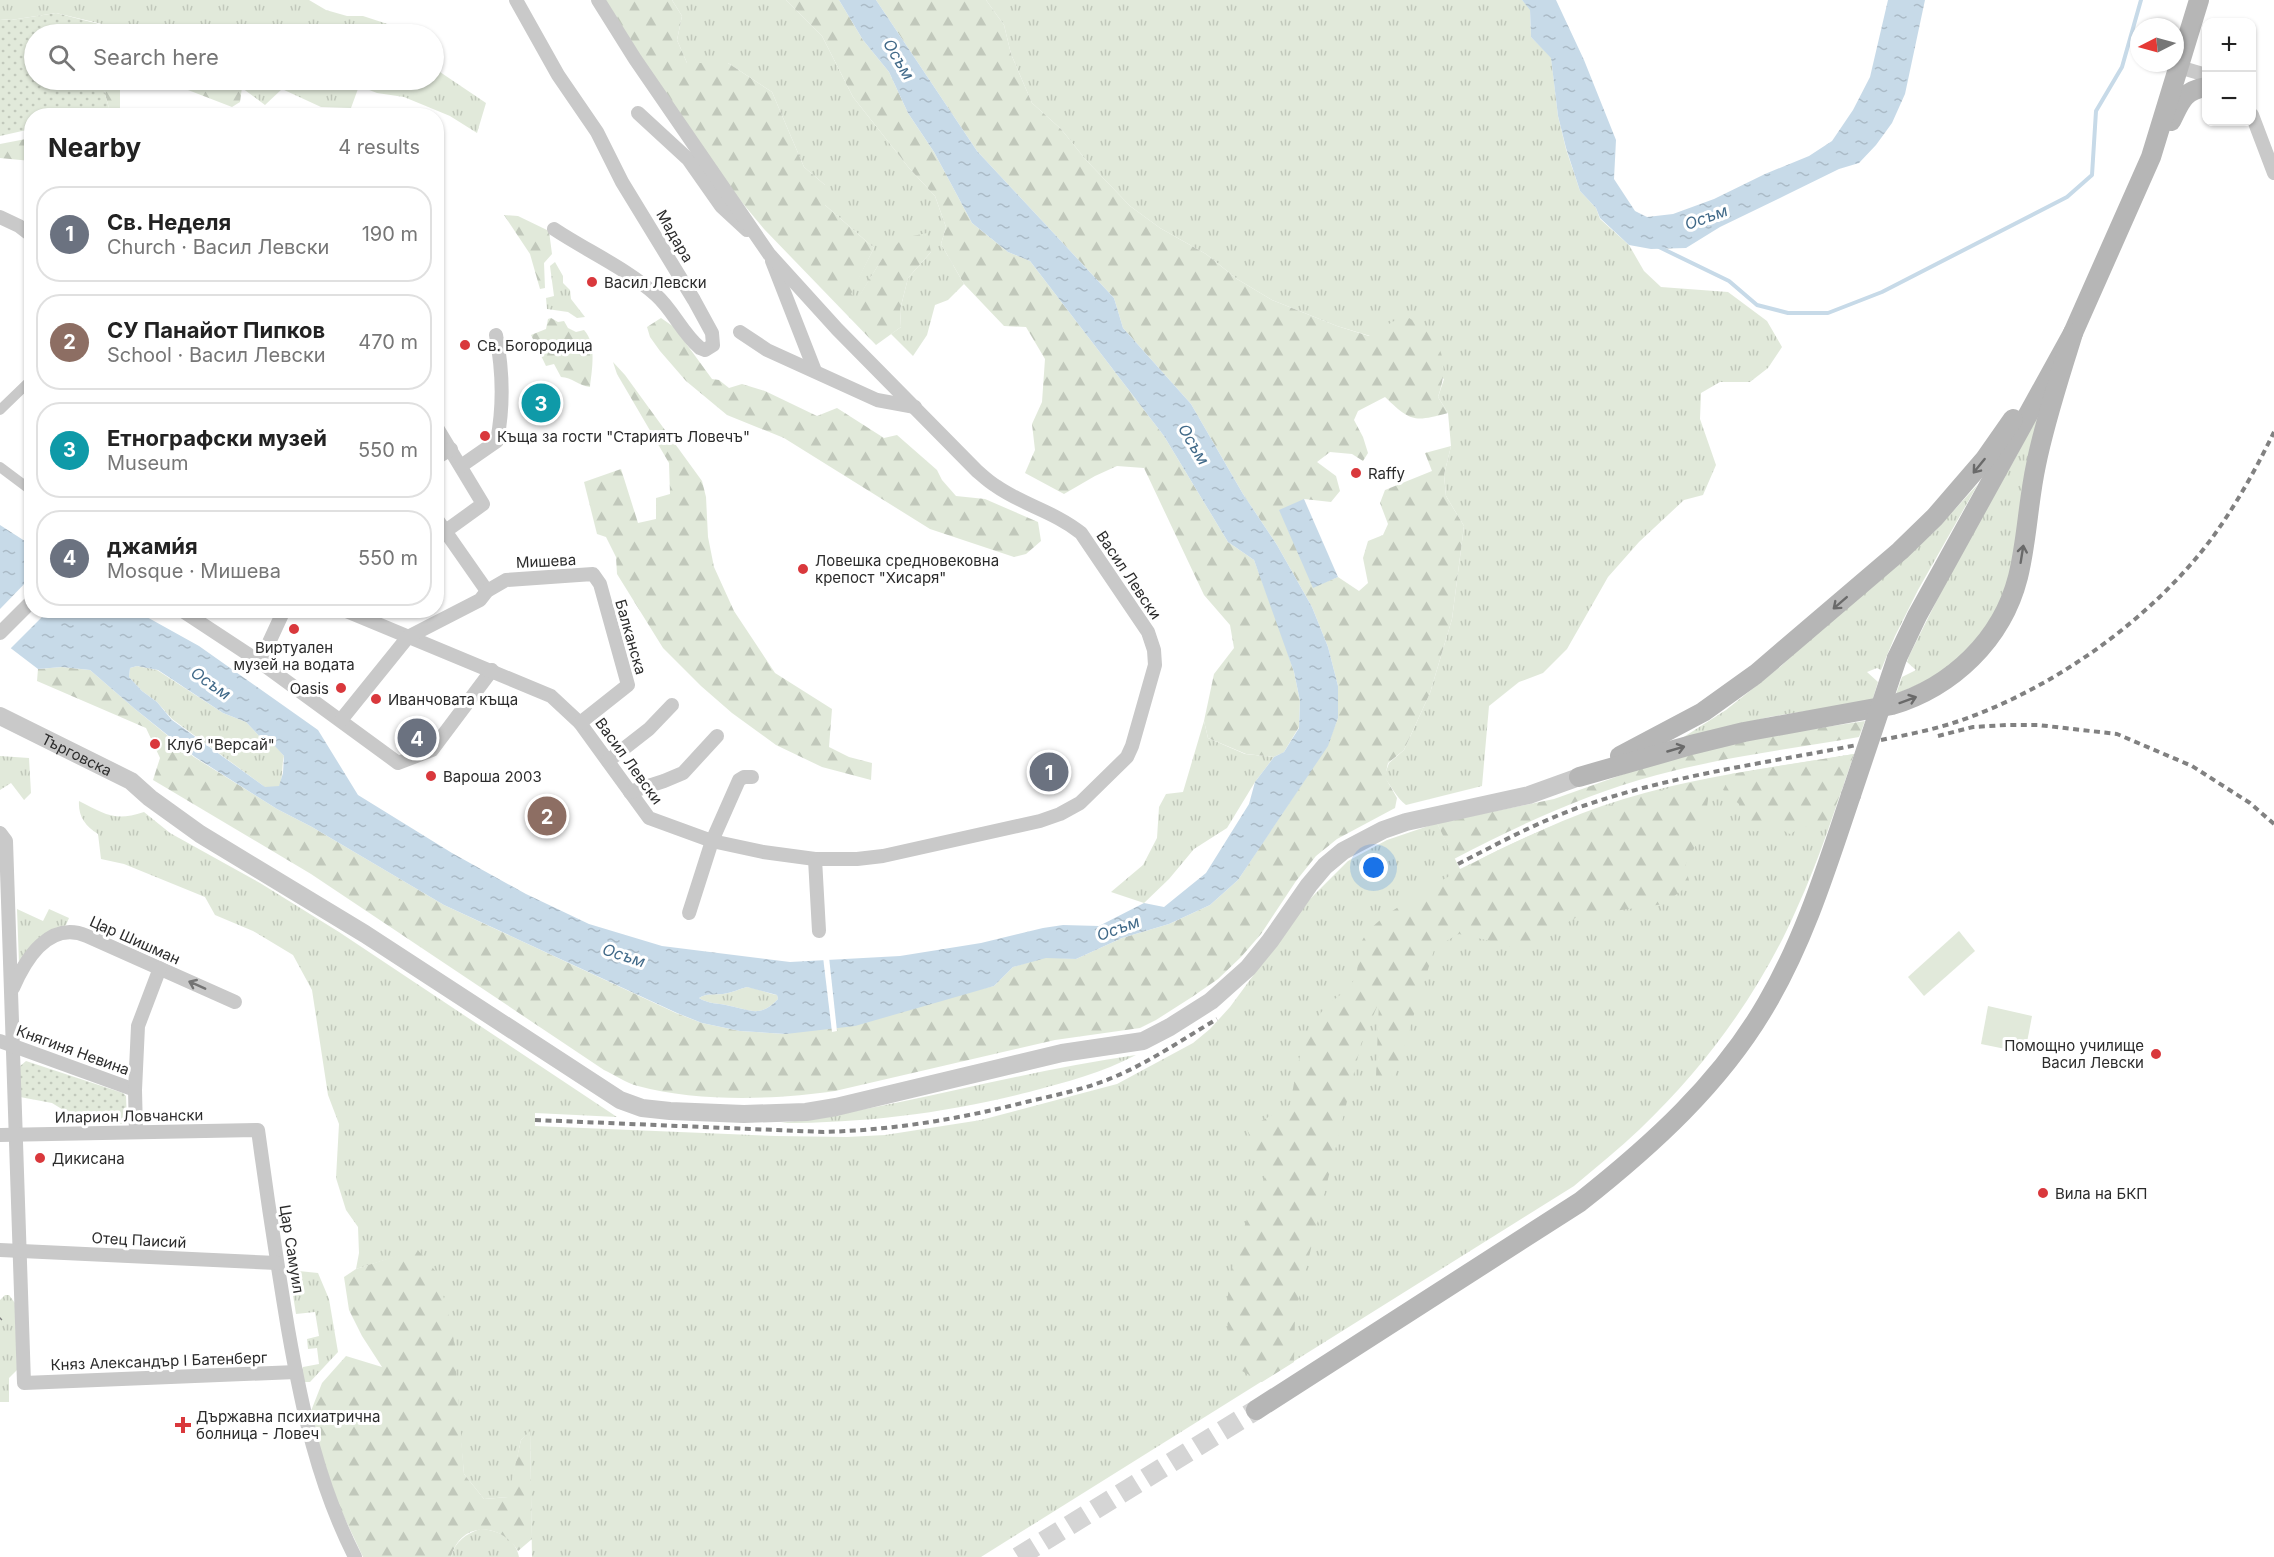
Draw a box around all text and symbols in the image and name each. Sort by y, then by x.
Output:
north arrow [2130,18,2184,72]
map controls [2202,18,2256,126]
button: + [2202,18,2256,72]
search box [24,24,444,90]
water label: Осъм [879,35,919,83]
icon: search [45,41,78,74]
text: Search here [93,44,219,70]
button: − [2202,72,2256,126]
text: Nearby [48,132,141,163]
text: 4 results [338,135,420,159]
water label: Осъм [1682,200,1730,234]
street label: Мадара [652,206,698,266]
text: Св. Неделя [107,209,231,235]
text: 1 [65,222,74,246]
text: 190 m [362,222,418,246]
text: Church · Васил Левски [107,235,329,259]
place label: Васил Левски [604,273,707,292]
marker: Васил Левски [585,275,599,289]
text: СУ Панайот Пипков [107,317,325,343]
text: 2 [63,330,76,354]
text: 470 m [358,330,418,354]
place label: Св. Богородица [477,336,593,355]
marker: Св. Богородица [458,338,472,352]
text: School · Васил Левски [107,343,326,367]
pin: 3 [522,380,560,426]
water label: Осъм [1174,420,1214,468]
text: Етнографски музей [107,425,327,451]
place label: Къща за гости "Стариятъ Ловечъ" [497,427,750,446]
marker: Къща за гости "Стариятъ Ловечъ" [478,429,492,443]
text: 3 [63,438,76,462]
text: 550 m [358,438,418,462]
text: Museum [107,451,188,475]
one-way arrow [1972,458,1985,474]
place label: Raffy [1368,464,1406,483]
marker: Raffy [1349,466,1363,480]
street label: Васил Левски [1092,527,1166,623]
text: джами́я [107,533,198,559]
one-way arrow [2016,545,2027,564]
text: 4 [63,546,76,570]
text: 550 m [358,546,418,570]
street label: Мишева [515,550,577,572]
place label: Ловешка средновековна крепост "Хисаря" [815,551,999,587]
text: Mosque · Мишева [107,559,281,583]
marker: Ловешка средновековна крепост "Хисаря" [796,562,810,576]
one-way arrow [1832,596,1848,609]
street label: Балканска [611,597,651,677]
marker: Виртуален музей на водата [287,622,301,636]
place label: Виртуален музей на водата [233,638,355,674]
water label: Осъм [187,662,235,704]
place label: Oasis [290,679,329,698]
marker: Oasis [334,681,348,695]
place label: Иванчовата къща [388,690,518,709]
marker: Иванчовата къща [369,692,383,706]
one-way arrow [1898,694,1916,705]
street label: Васил Левски [591,714,667,808]
pin: 4 [398,716,436,760]
street label: Търговска [39,729,115,780]
place label: Клуб "Версай" [167,735,275,754]
marker: Клуб "Версай" [148,737,162,751]
one-way arrow [1666,743,1685,754]
pin: 1 [1030,750,1068,794]
place label: Вароша 2003 [443,767,542,786]
marker: Вароша 2003 [424,769,438,783]
pin: 2 [528,794,566,838]
your location [1359,853,1388,882]
water label: Осъм [1094,911,1142,945]
street label: Цар Шишман [87,912,183,968]
water label: Осъм [600,939,648,971]
one-way arrow [189,979,207,991]
street label: Княгиня Невина [14,1021,132,1079]
place label: Помощно училище Васил Левски [2004,1036,2144,1072]
marker: Помощно училище Васил Левски [2149,1047,2163,1061]
street label: Иларион Ловчански [54,1105,204,1127]
place label: Дикисана [52,1149,125,1168]
marker: Дикисана [33,1151,47,1165]
place label: Вила на БКП [2055,1184,2147,1203]
marker: Вила на БКП [2036,1186,2050,1200]
street label: Цар Самуил [276,1203,308,1295]
street label: Отец Паисий [91,1228,187,1252]
street label: Княз Александър I Батенберг [50,1348,268,1374]
place label: Държавна психиатрична болница - Ловеч [196,1407,380,1443]
marker: Държавна психиатрична болница - Ловеч [174,1416,192,1434]

